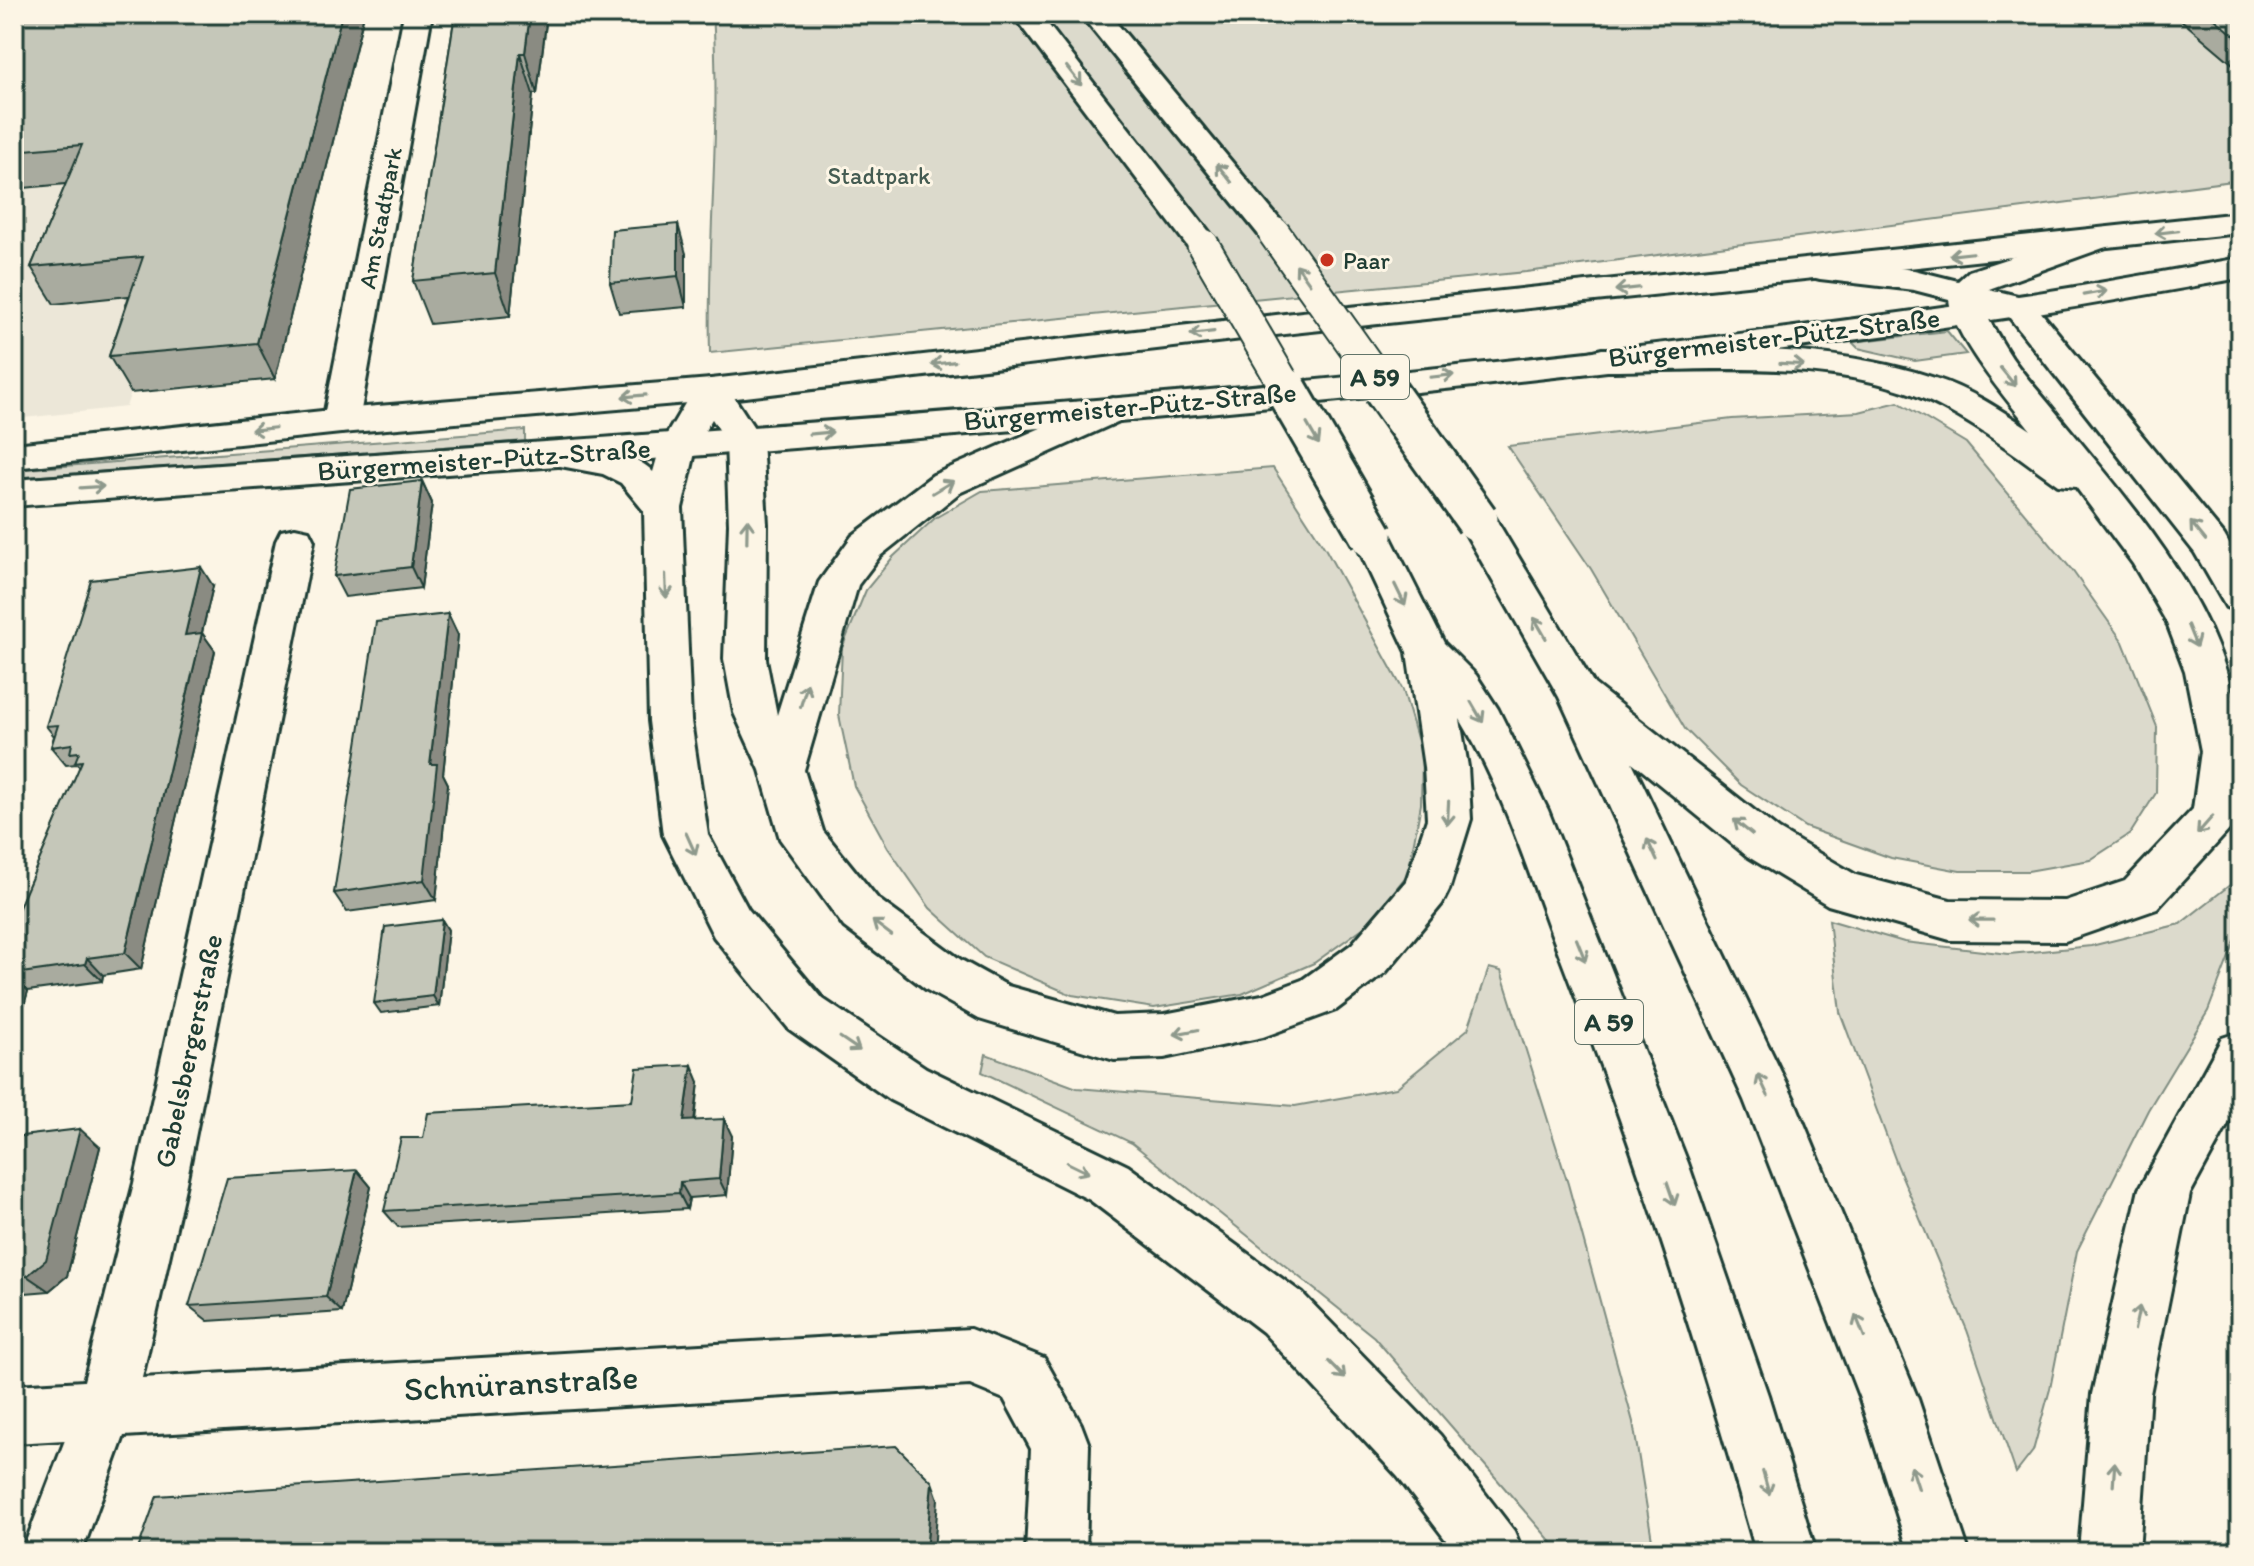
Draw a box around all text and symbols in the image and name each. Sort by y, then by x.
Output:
one-way arrow [1065,65,1082,86]
street label: Am Stadtpark [352,144,408,291]
park label: Stadtpark [828,161,931,190]
one-way arrow [1215,163,1233,184]
one-way arrow [2155,225,2180,240]
place label: Paar [1343,246,1390,275]
one-way arrow [1949,247,1975,262]
marker: Paar [1318,251,1336,269]
one-way arrow [1294,263,1311,285]
one-way arrow [1614,281,1641,296]
one-way arrow [2082,285,2107,300]
street label: Bürgermeister-Pütz-Straße [1606,300,1942,374]
one-way arrow [1189,326,1216,341]
road number: A 59 [1341,355,1409,399]
one-way arrow [930,356,957,371]
one-way arrow [1778,356,1805,371]
one-way arrow [2000,366,2017,387]
one-way arrow [1428,369,1455,384]
street label: Bürgermeister-Pütz-Straße [962,375,1298,437]
one-way arrow [621,389,648,404]
one-way arrow [250,422,277,437]
one-way arrow [1305,422,1321,445]
one-way arrow [807,425,834,440]
street label: Bürgermeister-Pütz-Straße [316,430,652,488]
one-way arrow [78,479,105,494]
one-way arrow [931,479,954,495]
one-way arrow [739,518,755,545]
one-way arrow [2190,521,2207,542]
one-way arrow [658,572,673,599]
one-way arrow [1393,582,1408,606]
one-way arrow [1532,617,1548,640]
one-way arrow [2186,623,2200,648]
one-way arrow [797,683,812,709]
one-way arrow [1469,700,1485,723]
one-way arrow [1440,799,1455,825]
one-way arrow [2196,814,2214,834]
one-way arrow [1733,818,1754,836]
one-way arrow [685,831,700,855]
one-way arrow [1644,839,1659,863]
one-way arrow [1968,912,1995,928]
one-way arrow [871,920,893,937]
street label: Gabelsbergerstraße [147,931,229,1171]
one-way arrow [1575,937,1590,962]
road number: A 59 [1575,1000,1643,1044]
one-way arrow [1174,1025,1200,1040]
one-way arrow [839,1036,861,1052]
one-way arrow [1755,1074,1770,1098]
one-way arrow [1066,1161,1090,1176]
one-way arrow [1665,1181,1680,1206]
one-way arrow [2130,1305,2145,1331]
one-way arrow [1852,1314,1866,1339]
street label: Schnüranstraße [403,1356,639,1410]
one-way arrow [1328,1360,1347,1380]
one-way arrow [2107,1461,2122,1488]
one-way arrow [1907,1466,1921,1491]
one-way arrow [1760,1469,1775,1495]

